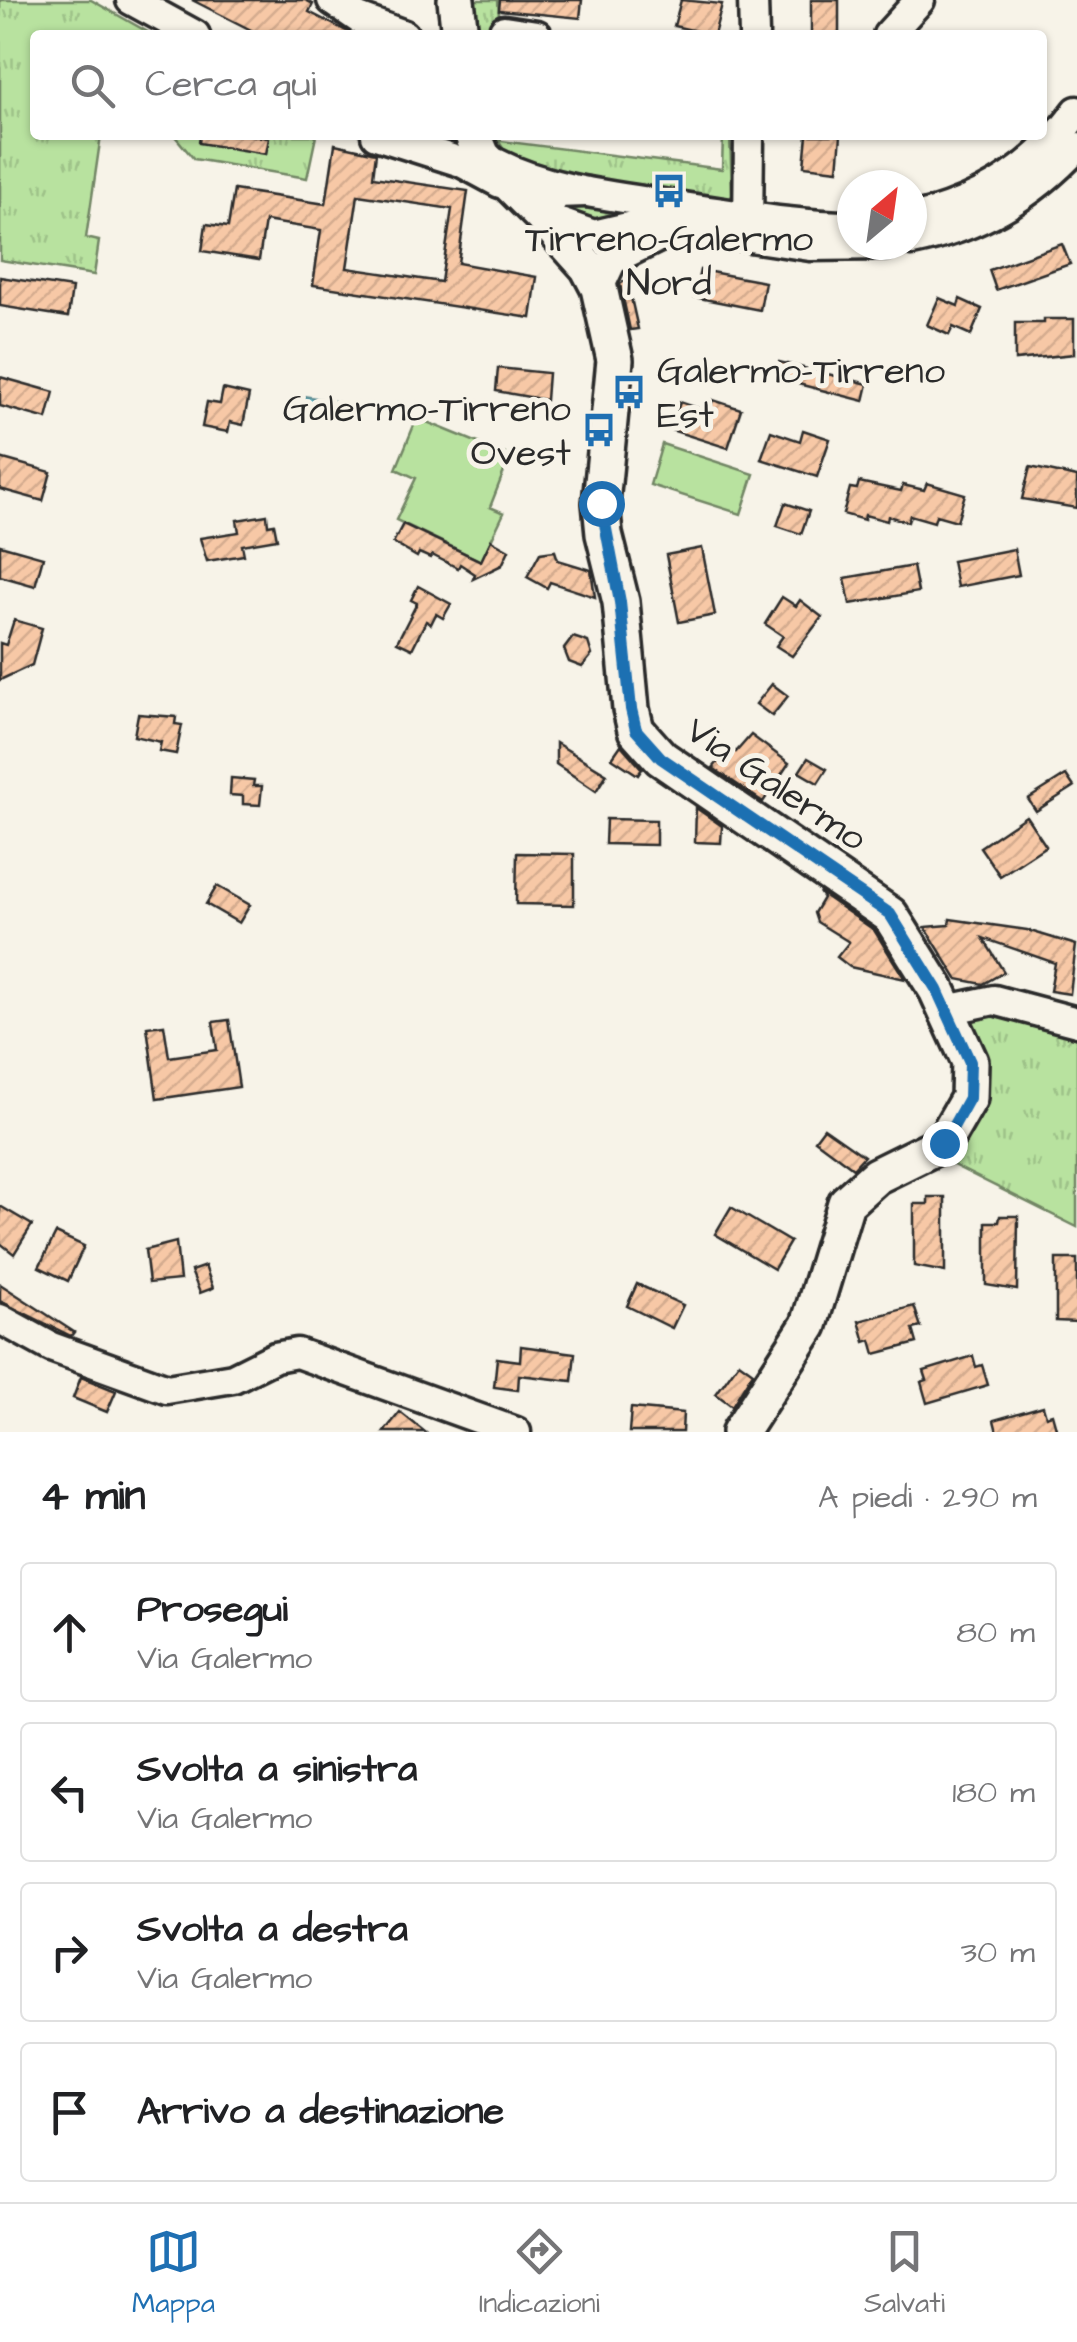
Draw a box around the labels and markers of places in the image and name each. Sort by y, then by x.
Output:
bus stop icon: Tirreno-Galermo Nord [650,172,688,210]
place label: Tirreno-Galermo Nord [525,214,813,310]
place label: Galermo-Tirreno Est [657,346,945,442]
bus stop icon: Galermo-Tirreno Est [610,373,648,411]
place label: Galermo-Tirreno Ovest [283,384,571,480]
bus stop icon: Galermo-Tirreno Ovest [580,411,618,449]

